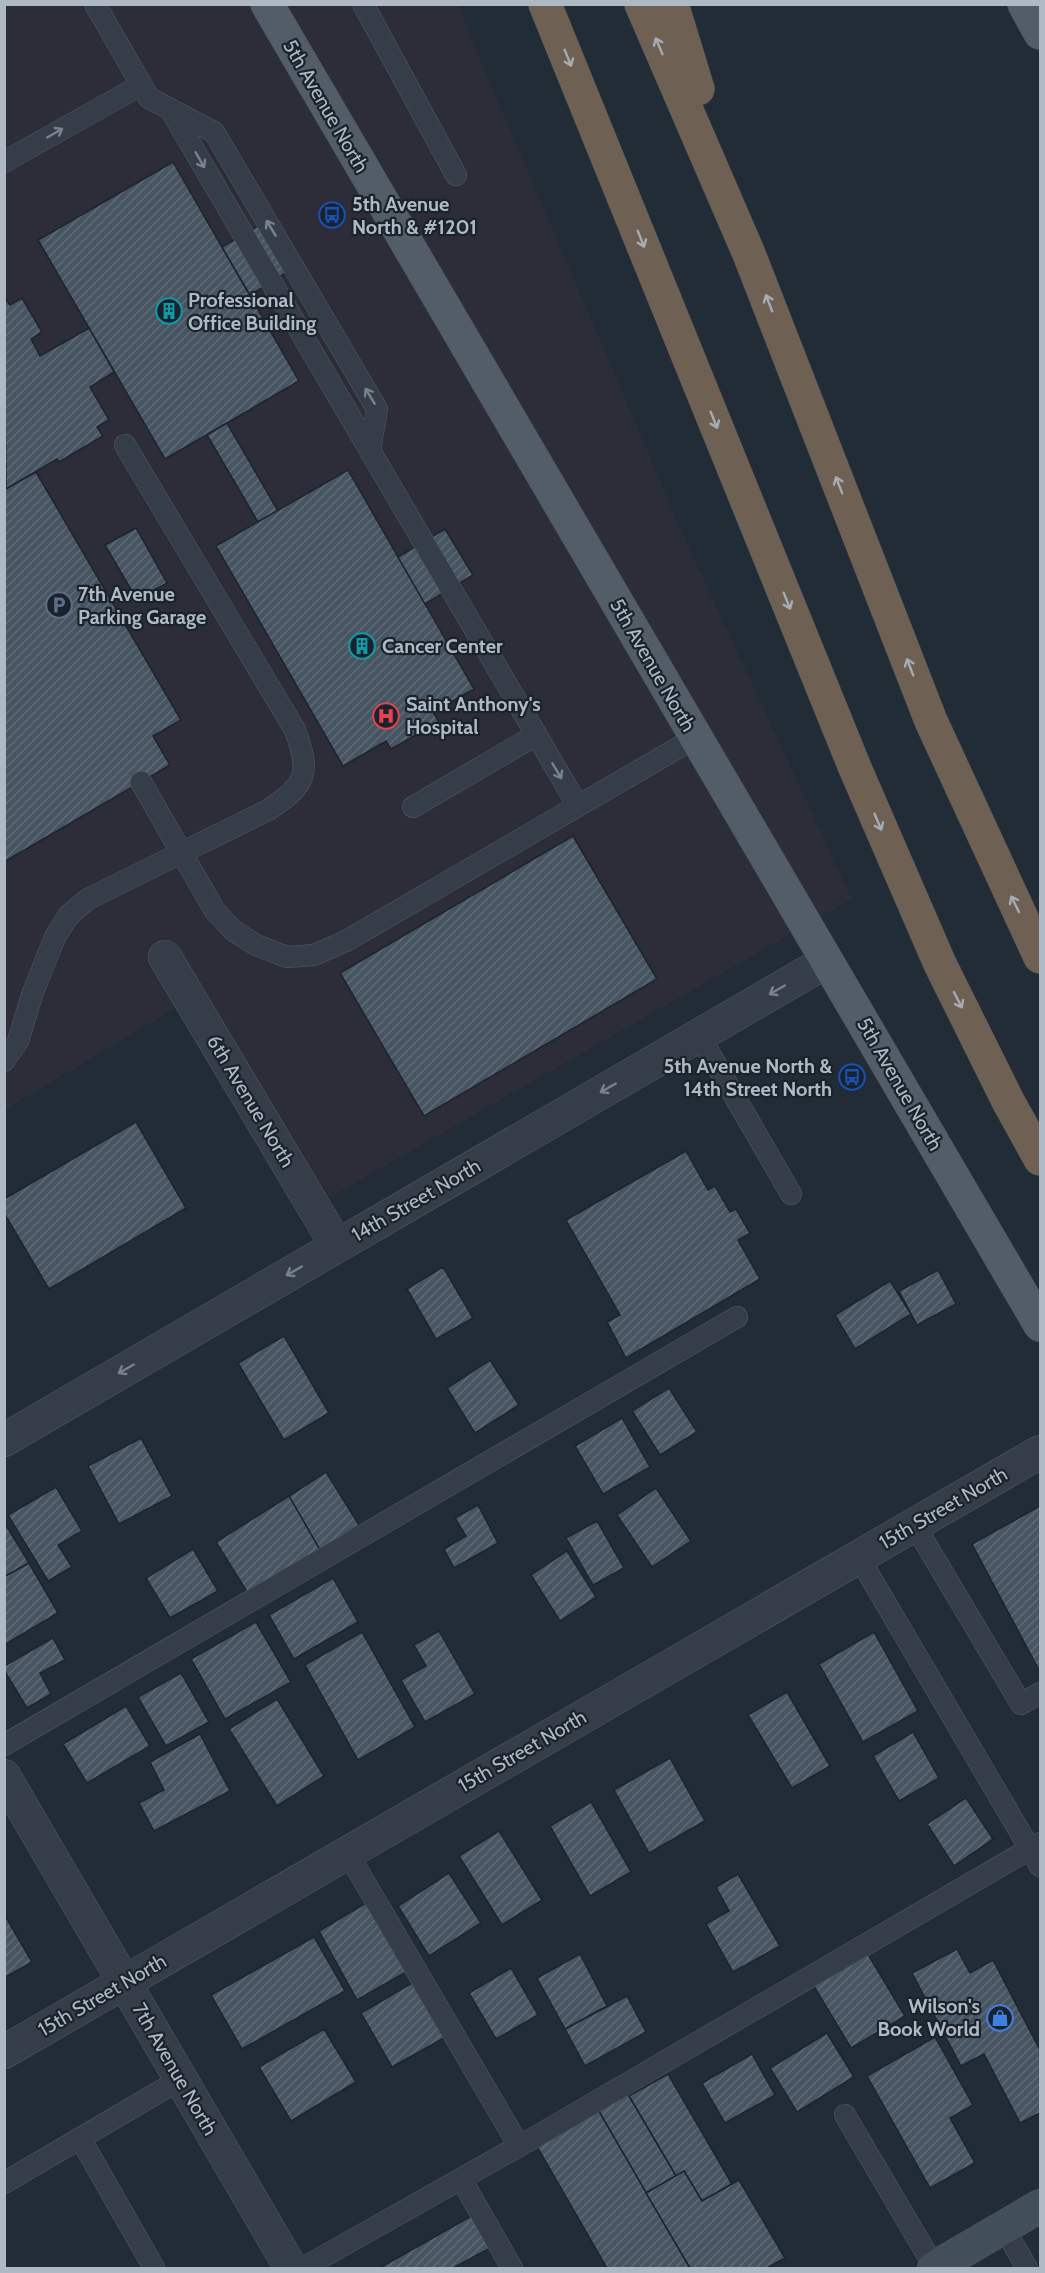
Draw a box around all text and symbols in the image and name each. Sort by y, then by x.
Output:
street label: 5th Avenue North [278,35,374,177]
one-way arrow [653,37,664,56]
one-way arrow [563,49,574,67]
one-way arrow [46,127,63,139]
one-way arrow [194,151,206,168]
place label: 5th Avenue North & #1201 [352,192,477,239]
bus stop icon: 5th Avenue North & #1201 [317,200,347,230]
one-way arrow [264,220,276,237]
one-way arrow [636,229,647,248]
place label: Professional Office Building [188,288,316,335]
one-way arrow [762,294,773,313]
building icon: Professional Office Building [154,296,184,326]
one-way arrow [363,388,375,405]
one-way arrow [709,410,720,429]
one-way arrow [833,476,844,495]
place label: 7th Avenue Parking Garage [78,582,206,629]
parking icon: 7th Avenue Parking Garage [44,590,74,620]
one-way arrow [782,591,793,610]
street label: 5th Avenue North [605,594,701,736]
building icon: Cancer Center [347,631,377,661]
place label: Cancer Center [382,634,503,658]
one-way arrow [903,658,914,677]
place label: Saint Anthony's Hospital [406,692,541,739]
hospital icon: Saint Anthony's Hospital [371,701,401,731]
one-way arrow [552,762,564,779]
one-way arrow [873,812,884,831]
one-way arrow [1008,896,1020,914]
one-way arrow [769,985,786,997]
one-way arrow [952,991,964,1009]
street label: 5th Avenue North [852,1013,948,1155]
street label: 6th Avenue North [202,1031,300,1171]
place label: 5th Avenue North & 14th Street North [663,1054,832,1101]
bus stop icon: 5th Avenue North & 14th Street North [837,1062,867,1092]
one-way arrow [600,1082,617,1094]
street label: 14th Street North [347,1153,485,1247]
one-way arrow [286,1265,303,1277]
one-way arrow [118,1363,135,1375]
street label: 15th Street North [875,1462,1011,1554]
street label: 15th Street North [454,1705,590,1797]
street label: 15th Street North [34,1949,170,2041]
place label: Wilson's Book World [877,1994,980,2041]
street label: 7th Avenue North [127,1999,223,2139]
shop icon: Wilson's Book World [985,2003,1015,2033]

